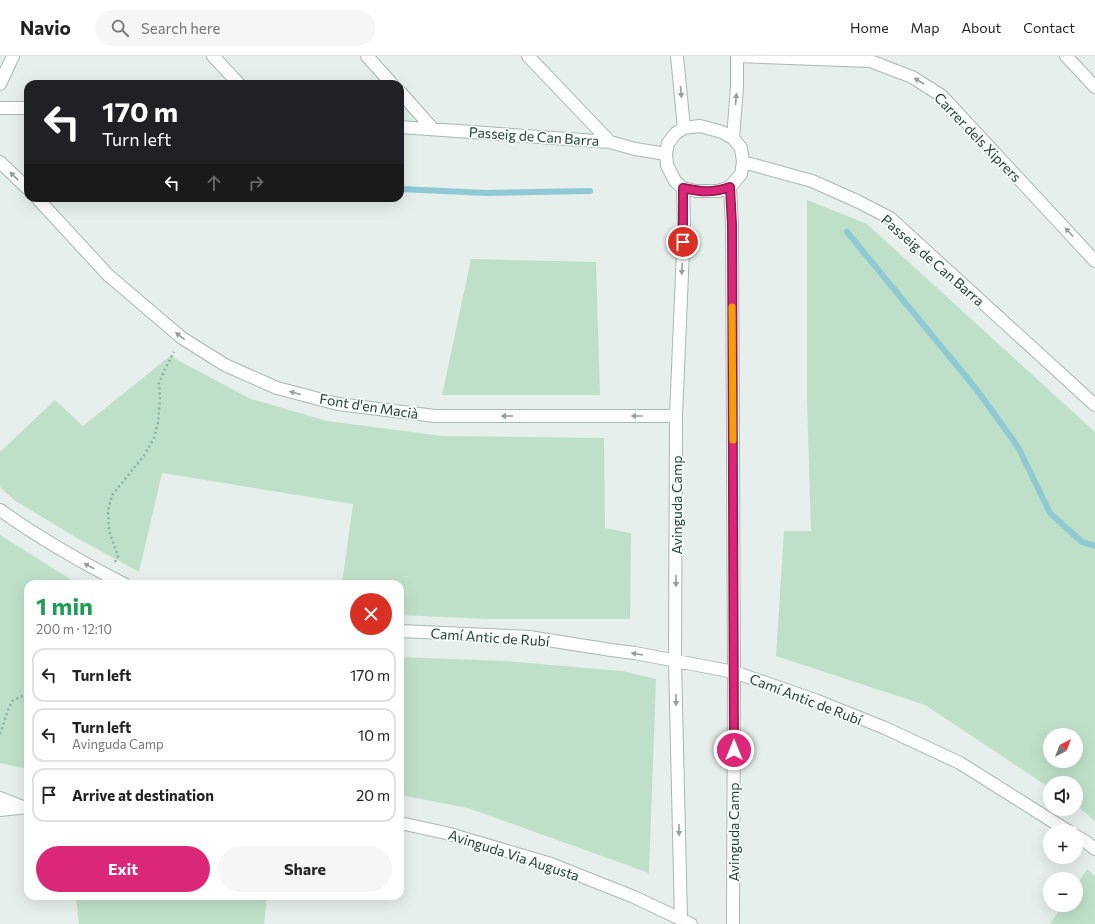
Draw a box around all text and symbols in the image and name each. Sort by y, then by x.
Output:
search box [95,10,375,46]
text: Navio [20,16,71,39]
icon: search [109,17,131,39]
text: Search here [141,19,220,37]
text: Home [850,19,889,36]
text: Map [911,19,939,36]
text: About [961,19,1001,36]
text: Contact [1023,19,1075,36]
one-way arrow [913,77,924,85]
one-way arrow [677,86,684,98]
street label: Carrer dels Xiprers [931,89,1025,185]
one-way arrow [732,93,739,105]
text: 170 m [102,94,178,128]
icon: left [36,96,88,148]
street label: Passeig de Can Barra [468,123,600,149]
text: Turn left [102,128,171,150]
one-way arrow [9,171,19,180]
icon: left [161,172,183,194]
icon: ahead [203,172,225,194]
icon: right [245,172,267,194]
street label: Passeig de Can Barra [878,211,988,309]
pin [666,225,700,259]
one-way arrow [1064,227,1073,238]
icon: arrive [672,231,694,253]
one-way arrow [679,263,685,276]
one-way arrow [174,331,185,340]
one-way arrow [289,390,301,396]
street label: Font d'en Macià [318,390,420,422]
one-way arrow [500,413,513,419]
one-way arrow [630,413,643,419]
street label: Avinguda Camp [668,456,685,554]
one-way arrow [83,563,95,570]
one-way arrow [673,575,679,588]
text: 1 min [36,591,93,620]
button: close [350,593,392,635]
text: 200 m · 12:10 [36,621,112,637]
street label: Camí Antic de Rubí [430,624,550,650]
one-way arrow [631,651,643,657]
icon: left [38,664,60,686]
text: Turn left [72,666,131,684]
text: 170 m [350,666,390,684]
street label: Camí Antic de Rubí [747,670,865,728]
one-way arrow [673,694,679,707]
text: Turn left [72,718,131,736]
icon: left [38,724,60,746]
text: 10 m [358,726,390,744]
north arrow [1043,728,1083,768]
map controls [1043,728,1083,912]
position arrow [713,729,755,771]
text: Avinguda Camp [72,736,164,752]
button: sound [1043,776,1083,816]
street label: Avinguda Camp [725,783,742,881]
icon: arrive [38,784,60,806]
text: Arrive at destination [72,786,214,804]
text: 20 m [356,786,390,804]
one-way arrow [676,824,682,837]
button: + [1043,824,1083,864]
street label: Avinguda Via Augusta [446,826,582,884]
button: Exit [36,846,210,892]
button: Share [218,846,392,892]
button: − [1043,872,1083,912]

